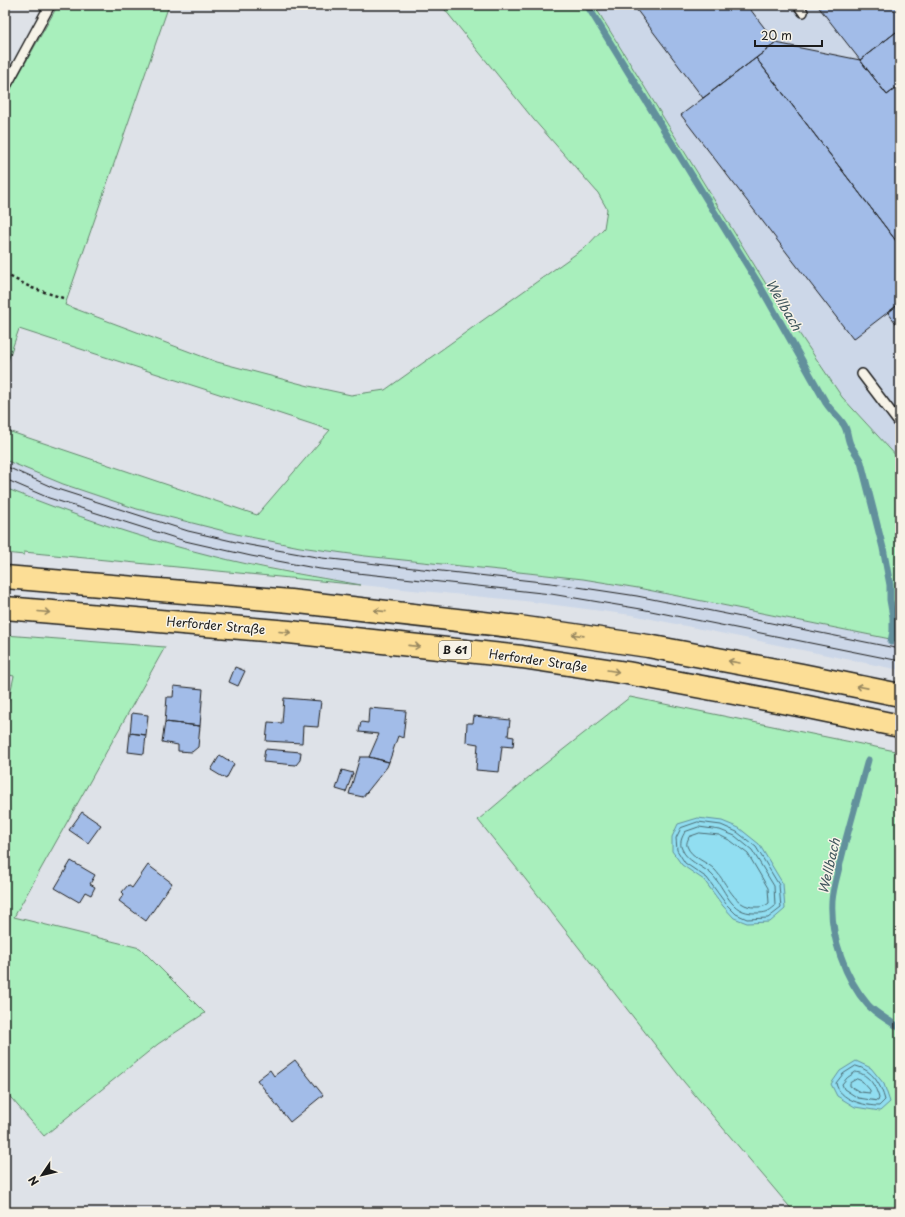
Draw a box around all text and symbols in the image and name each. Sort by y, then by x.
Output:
scale bar [755,22,822,48]
text: 20 m [761,26,792,44]
water label: Wellbach [762,276,807,334]
one-way arrow [37,608,50,615]
one-way arrow [374,608,387,615]
street label: Herforder Straße [166,612,266,638]
one-way arrow [278,629,291,636]
one-way arrow [572,631,585,639]
road number: B 61 [439,641,471,659]
one-way arrow [407,642,420,649]
street label: Herforder Straße [488,644,588,676]
one-way arrow [728,658,741,666]
one-way arrow [606,667,619,675]
one-way arrow [856,682,869,690]
water label: Wellbach [813,836,844,895]
north arrow [22,1155,62,1195]
text: N [24,1172,43,1189]

